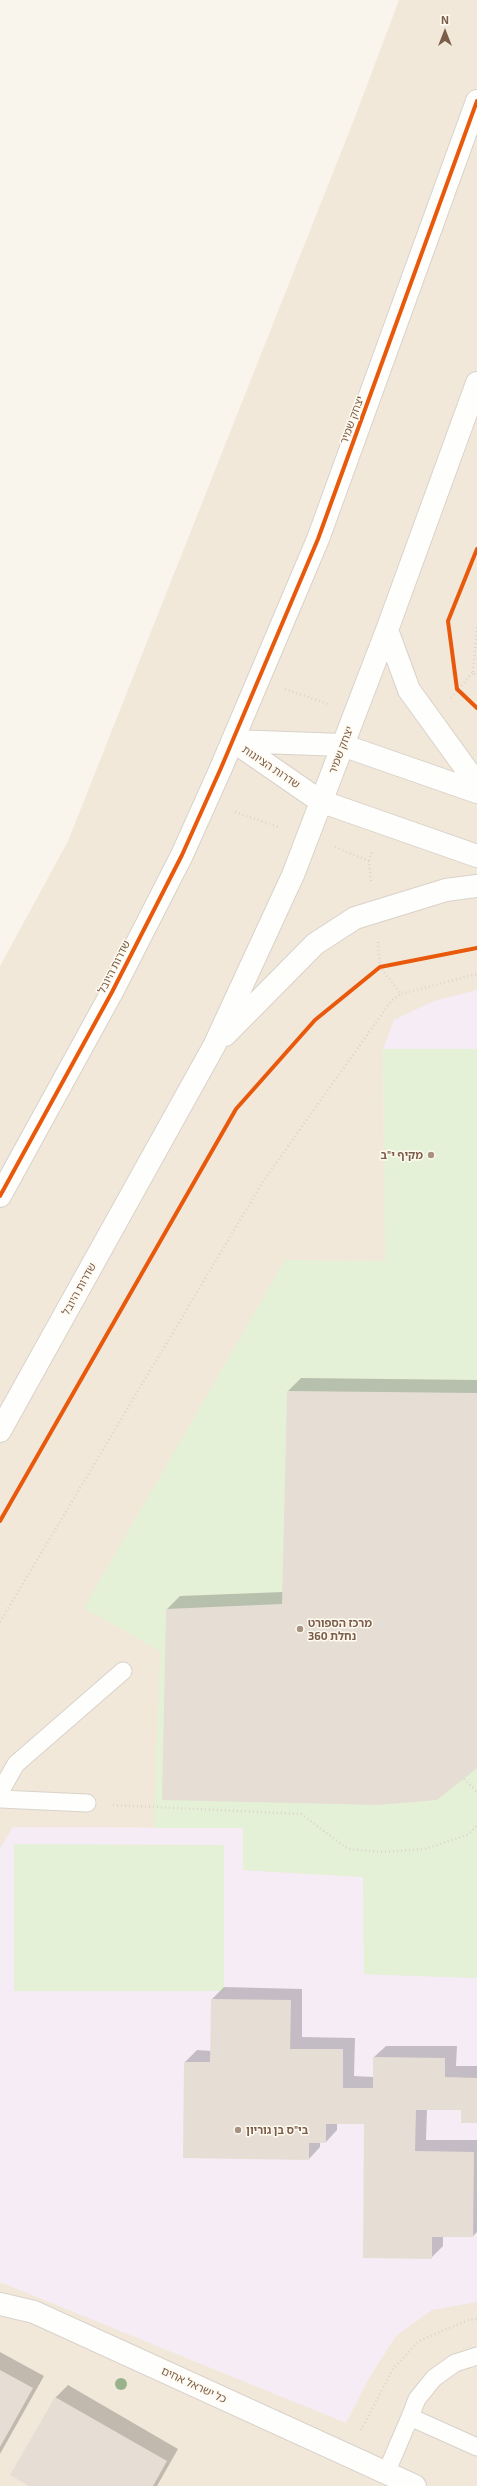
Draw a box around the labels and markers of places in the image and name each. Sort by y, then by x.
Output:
place label: מקיף י"ב [381,1148,423,1162]
marker: מקיף י"ב [426,1150,436,1160]
place label: מרכז הספורט 360 נחלת [308,1616,372,1642]
marker: מרכז הספורט 360 נחלת [295,1624,305,1634]
place label: בי"ס בן גוריון [246,2123,308,2137]
marker: בי"ס בן גוריון [233,2125,243,2135]

